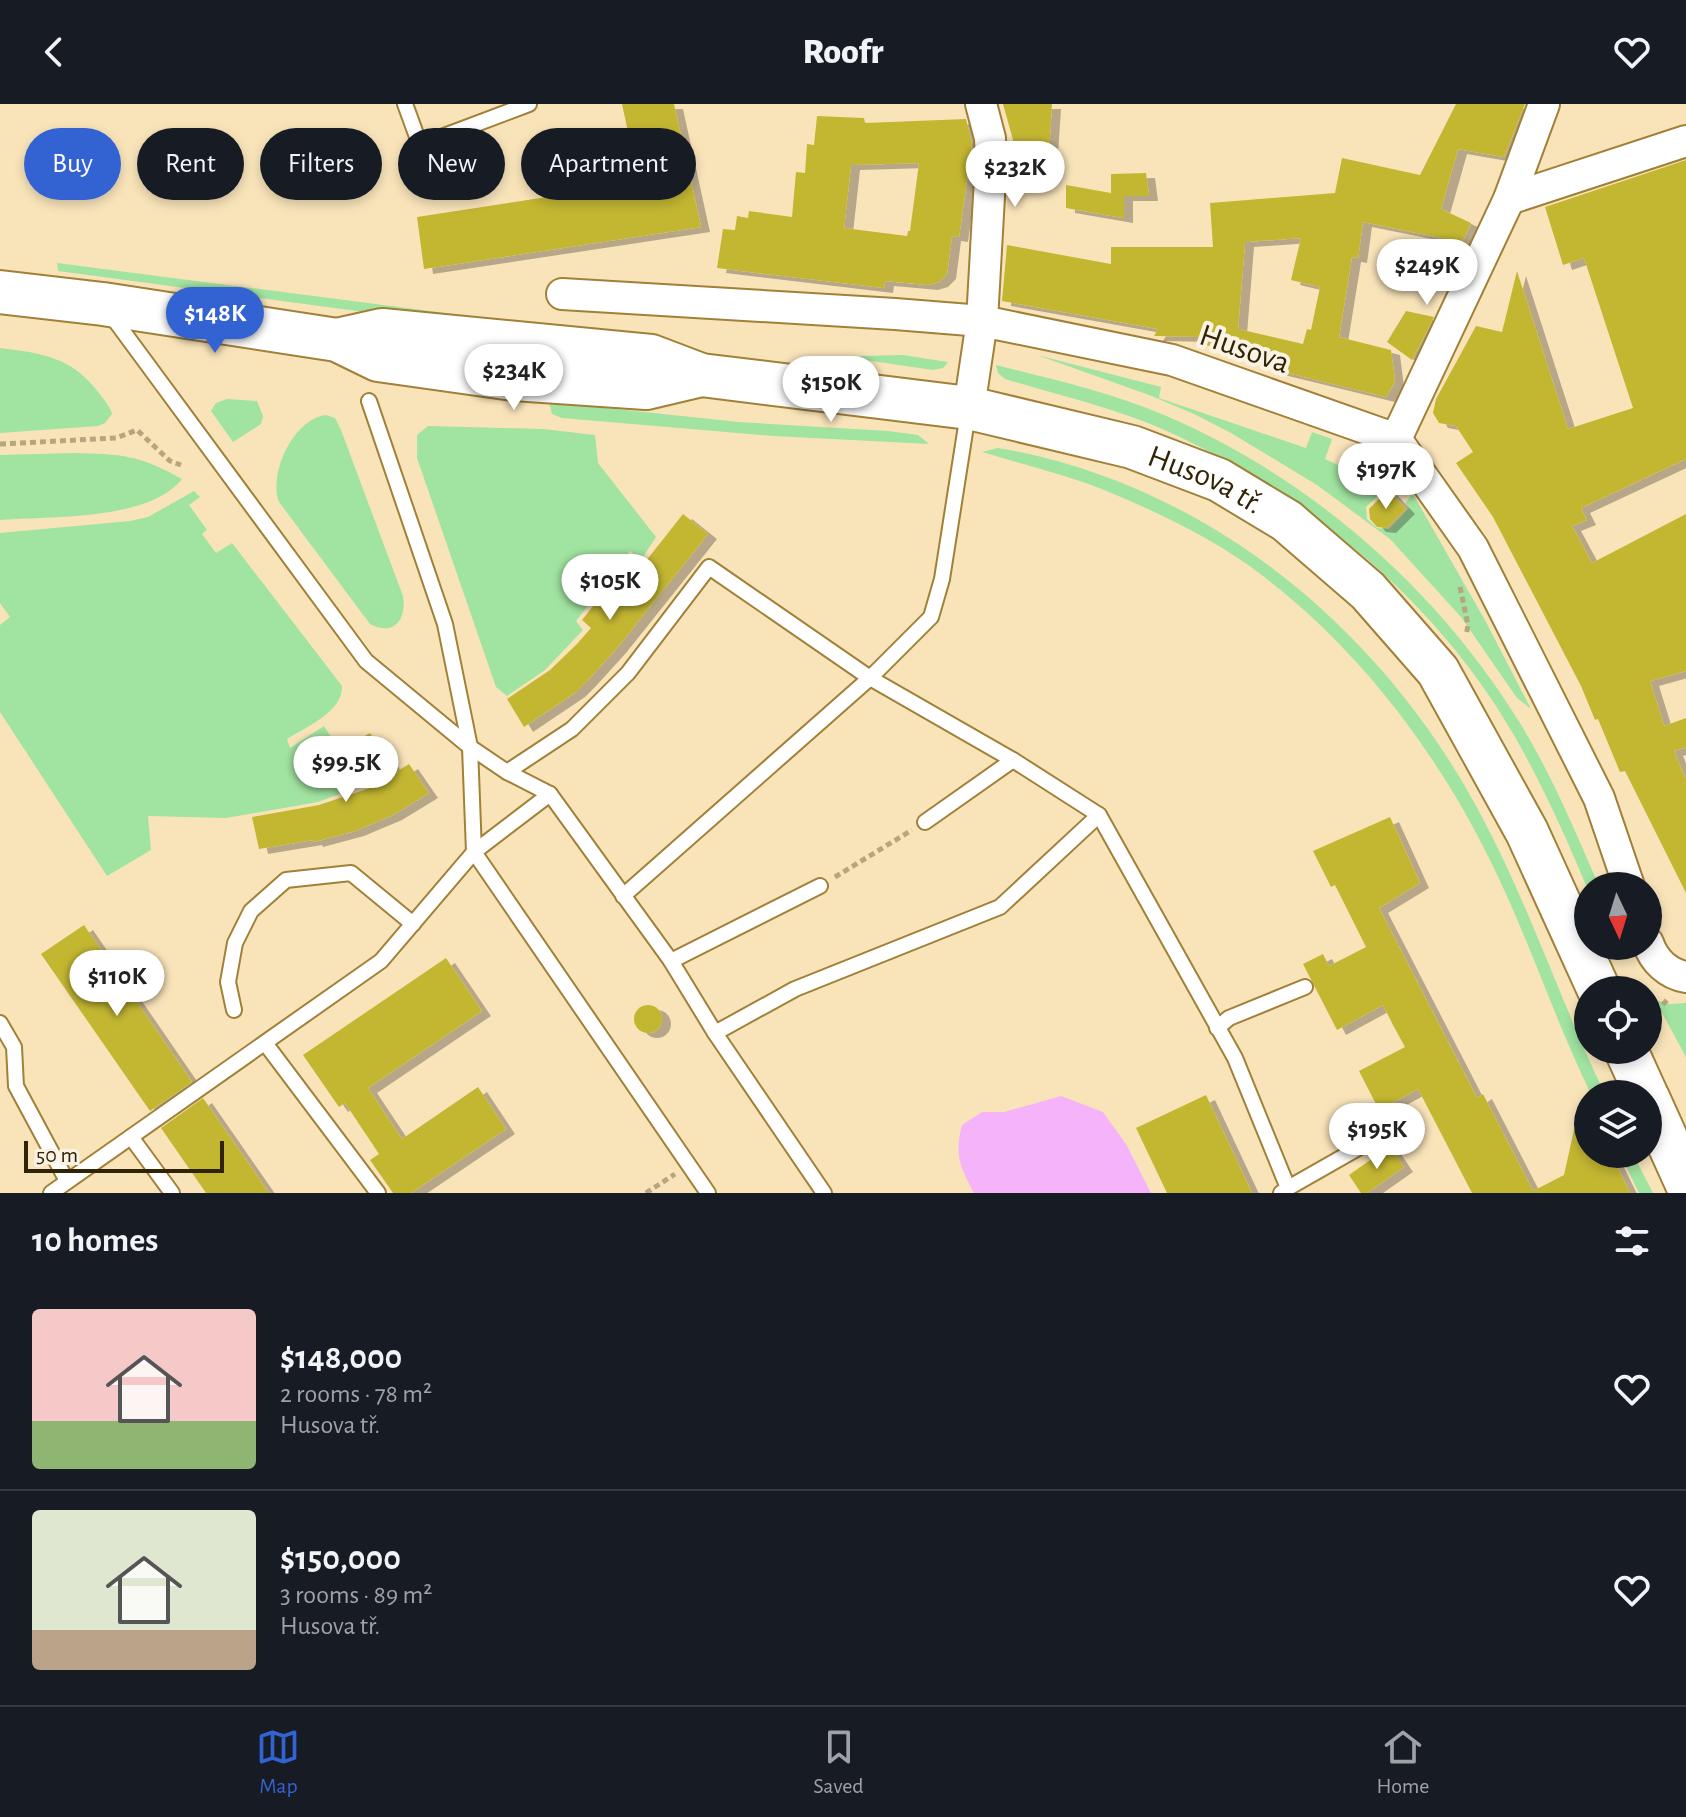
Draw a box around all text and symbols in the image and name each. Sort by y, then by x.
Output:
icon: back [32,30,76,74]
icon: heart [1610,30,1654,74]
text: Roofr [803,34,883,70]
chip: Buy [24,128,121,200]
chip: Rent [137,128,244,200]
chip: Filters [260,128,382,200]
chip: New [398,128,505,200]
chip: Apartment [521,128,696,200]
pin: $232K [959,141,1071,209]
text: $232K [984,154,1046,180]
pin: $249K [1371,239,1483,307]
text: $249K [1395,252,1459,278]
pin: $148K [159,287,271,355]
text: $148K [184,300,246,326]
street label: Husova [1196,319,1294,379]
pin: $234K [458,344,570,412]
pin: $150K [775,356,887,424]
text: $234K [482,357,546,383]
text: $150K [800,369,862,395]
street label: Husova tř. [1144,440,1269,520]
pin: $197K [1330,443,1442,511]
text: $197K [1356,456,1416,482]
pin: $105K [554,554,666,622]
text: $105K [579,567,641,593]
pin: $99.5K [281,736,411,804]
text: $99.5K [311,749,381,775]
north arrow [1574,872,1662,960]
map controls [1574,872,1662,1168]
pin: $110K [61,950,173,1018]
text: $110K [87,963,147,989]
button: locate [1574,976,1662,1064]
button: layers [1574,1080,1662,1168]
pin: $195K [1321,1103,1433,1171]
text: $195K [1347,1116,1407,1142]
scale bar [24,1137,224,1173]
text: 50 m [36,1144,78,1166]
icon: filters [1610,1219,1654,1263]
text: 10 homes [32,1224,158,1258]
icon: home [96,1341,192,1437]
text: $148,000 [280,1341,402,1375]
icon: heart [1610,1367,1654,1411]
text: 2 rooms · 78 m² [280,1381,432,1407]
text: Husova tř. [280,1412,380,1438]
icon: home [96,1542,192,1638]
text: $150,000 [280,1542,401,1576]
icon: heart [1610,1568,1654,1612]
text: 3 rooms · 89 m² [280,1582,432,1608]
text: Husova tř. [280,1613,380,1639]
tab: Map [256,1725,300,1799]
tab: Saved [813,1725,864,1799]
tab: Home [1377,1725,1430,1799]

